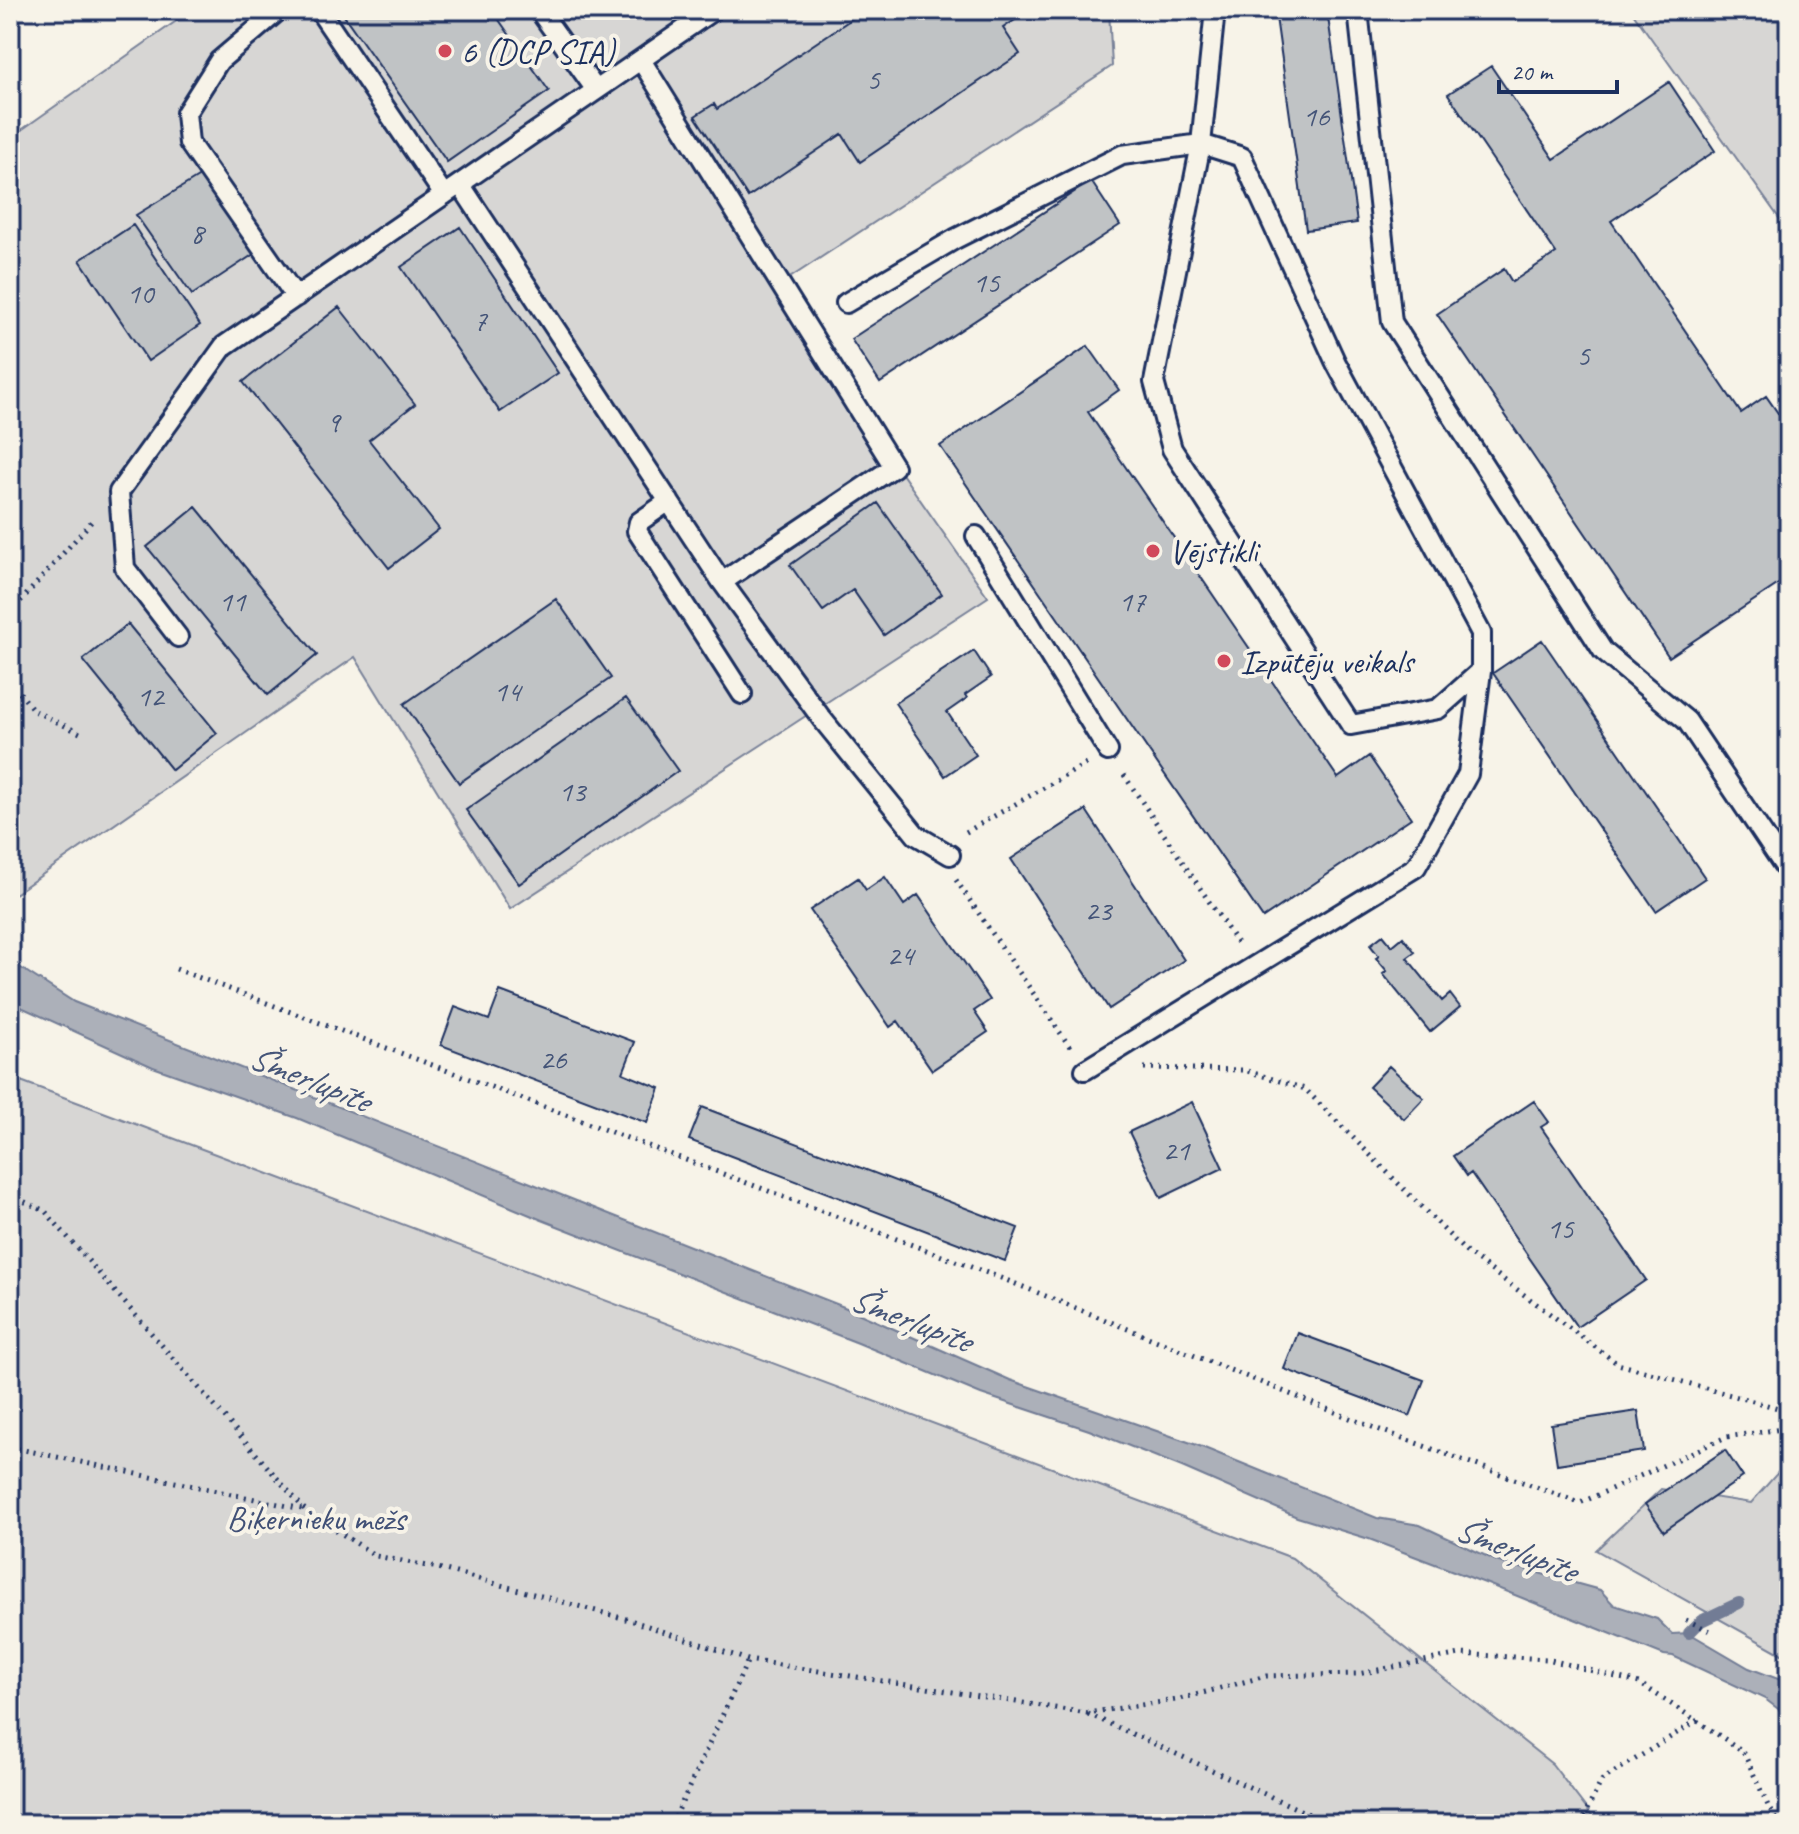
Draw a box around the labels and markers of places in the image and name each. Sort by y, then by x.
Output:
place label: 6 (DCP SIA) [461,30,617,73]
marker: 6 (DCP SIA) [436,42,454,60]
place label: Vējstikli [1169,530,1261,573]
marker: Vējstikli [1144,542,1162,560]
place label: Izpūtēju veikals [1240,640,1416,683]
marker: Izpūtēju veikals [1215,652,1233,670]

